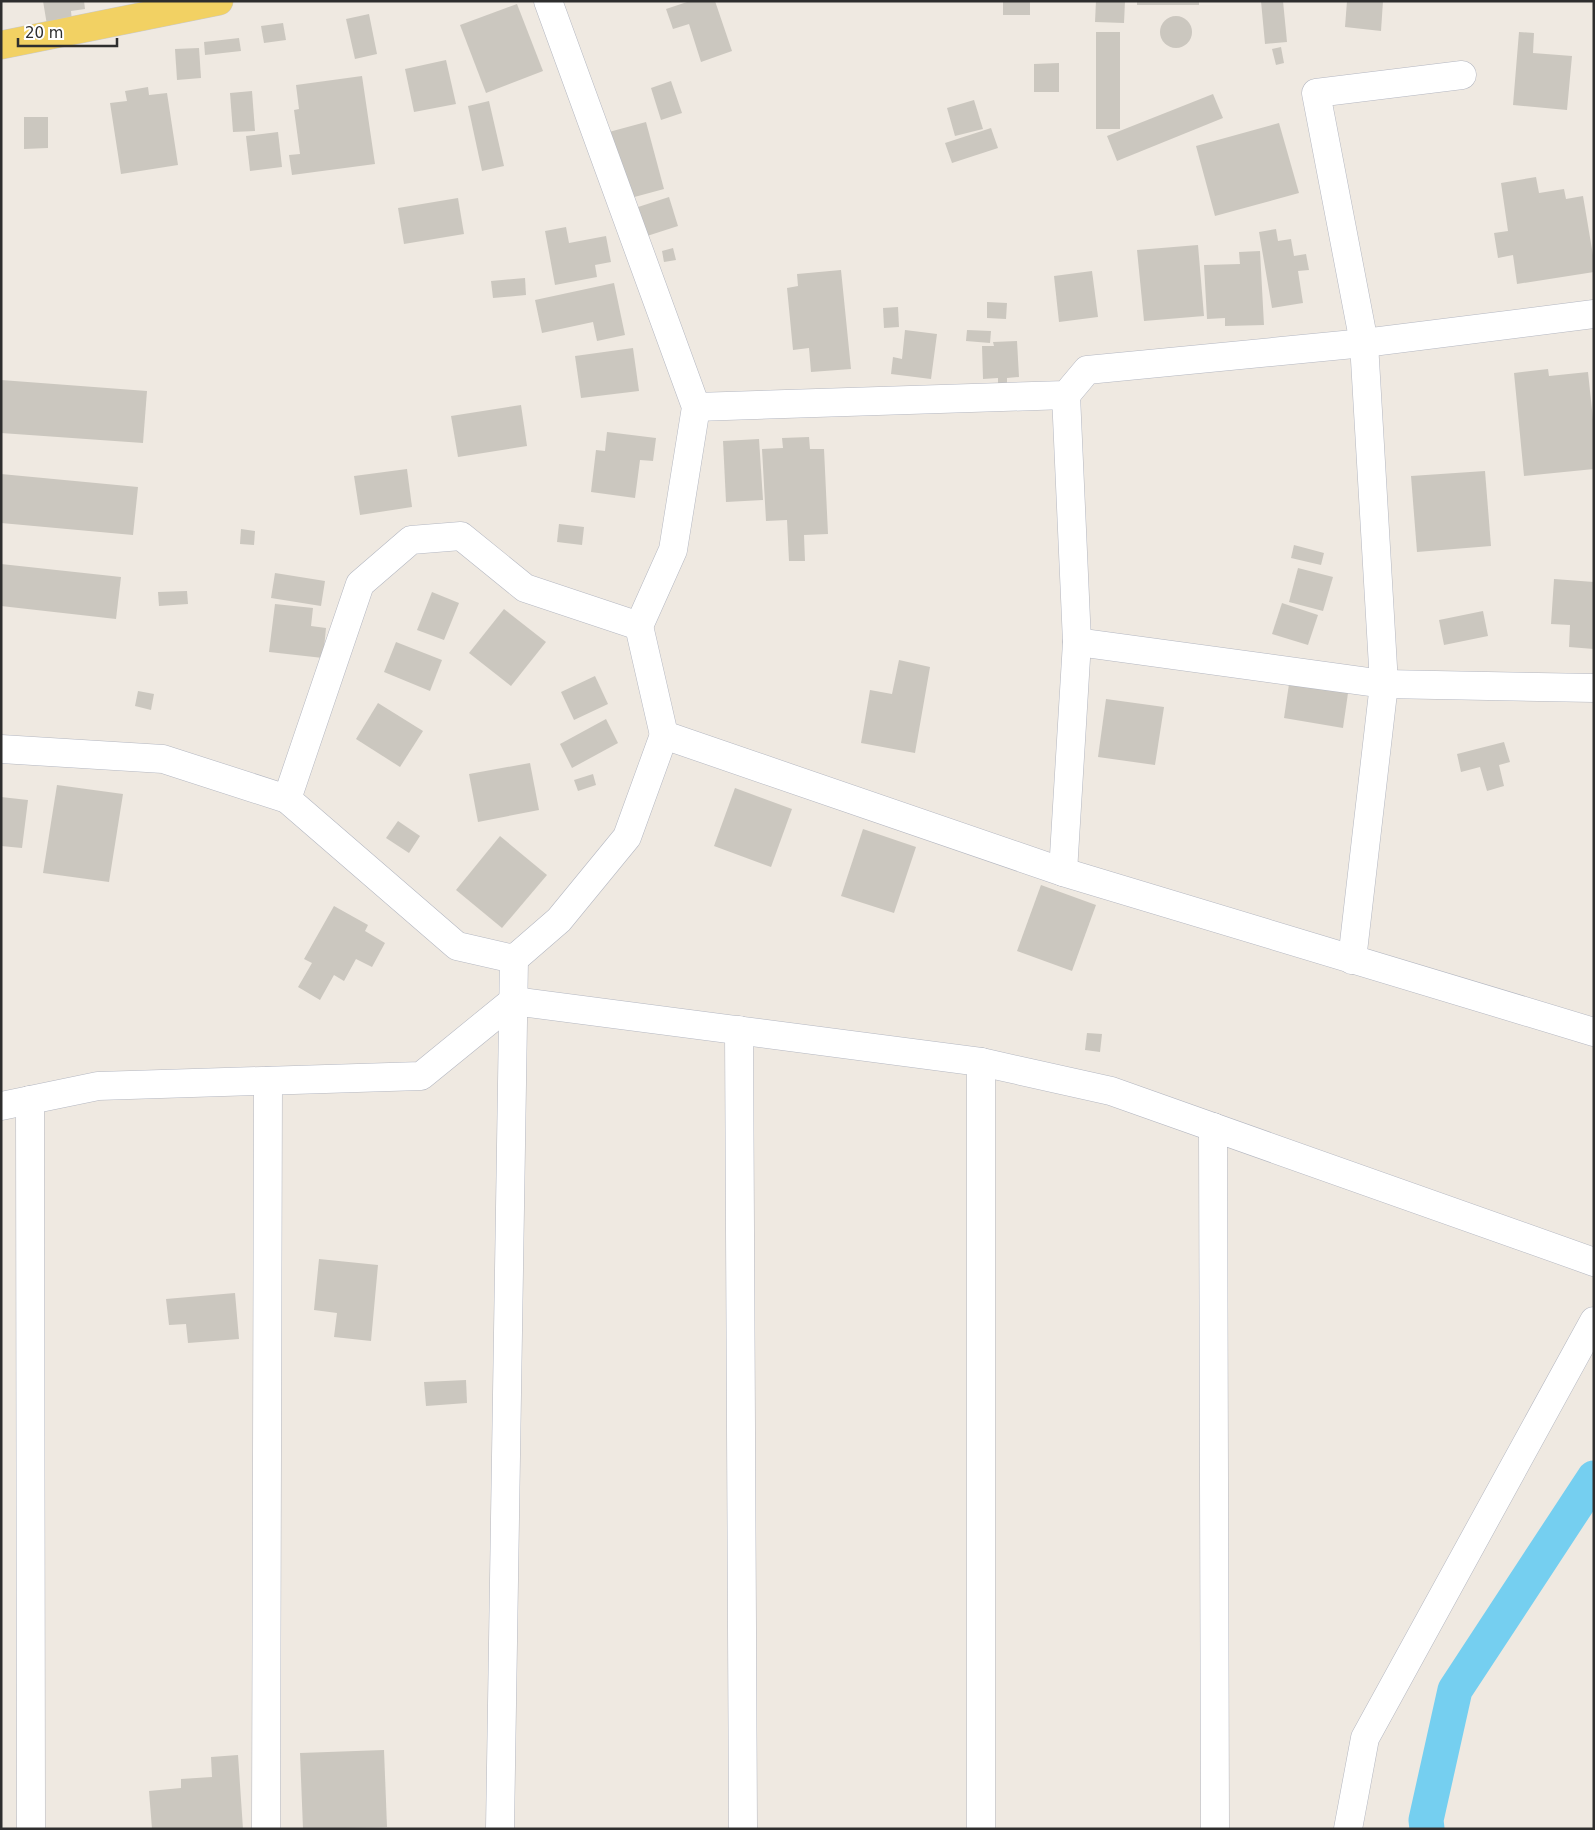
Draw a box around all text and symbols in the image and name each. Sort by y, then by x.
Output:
scale bar [18,15,116,47]
text: 20 m [25,24,63,42]

